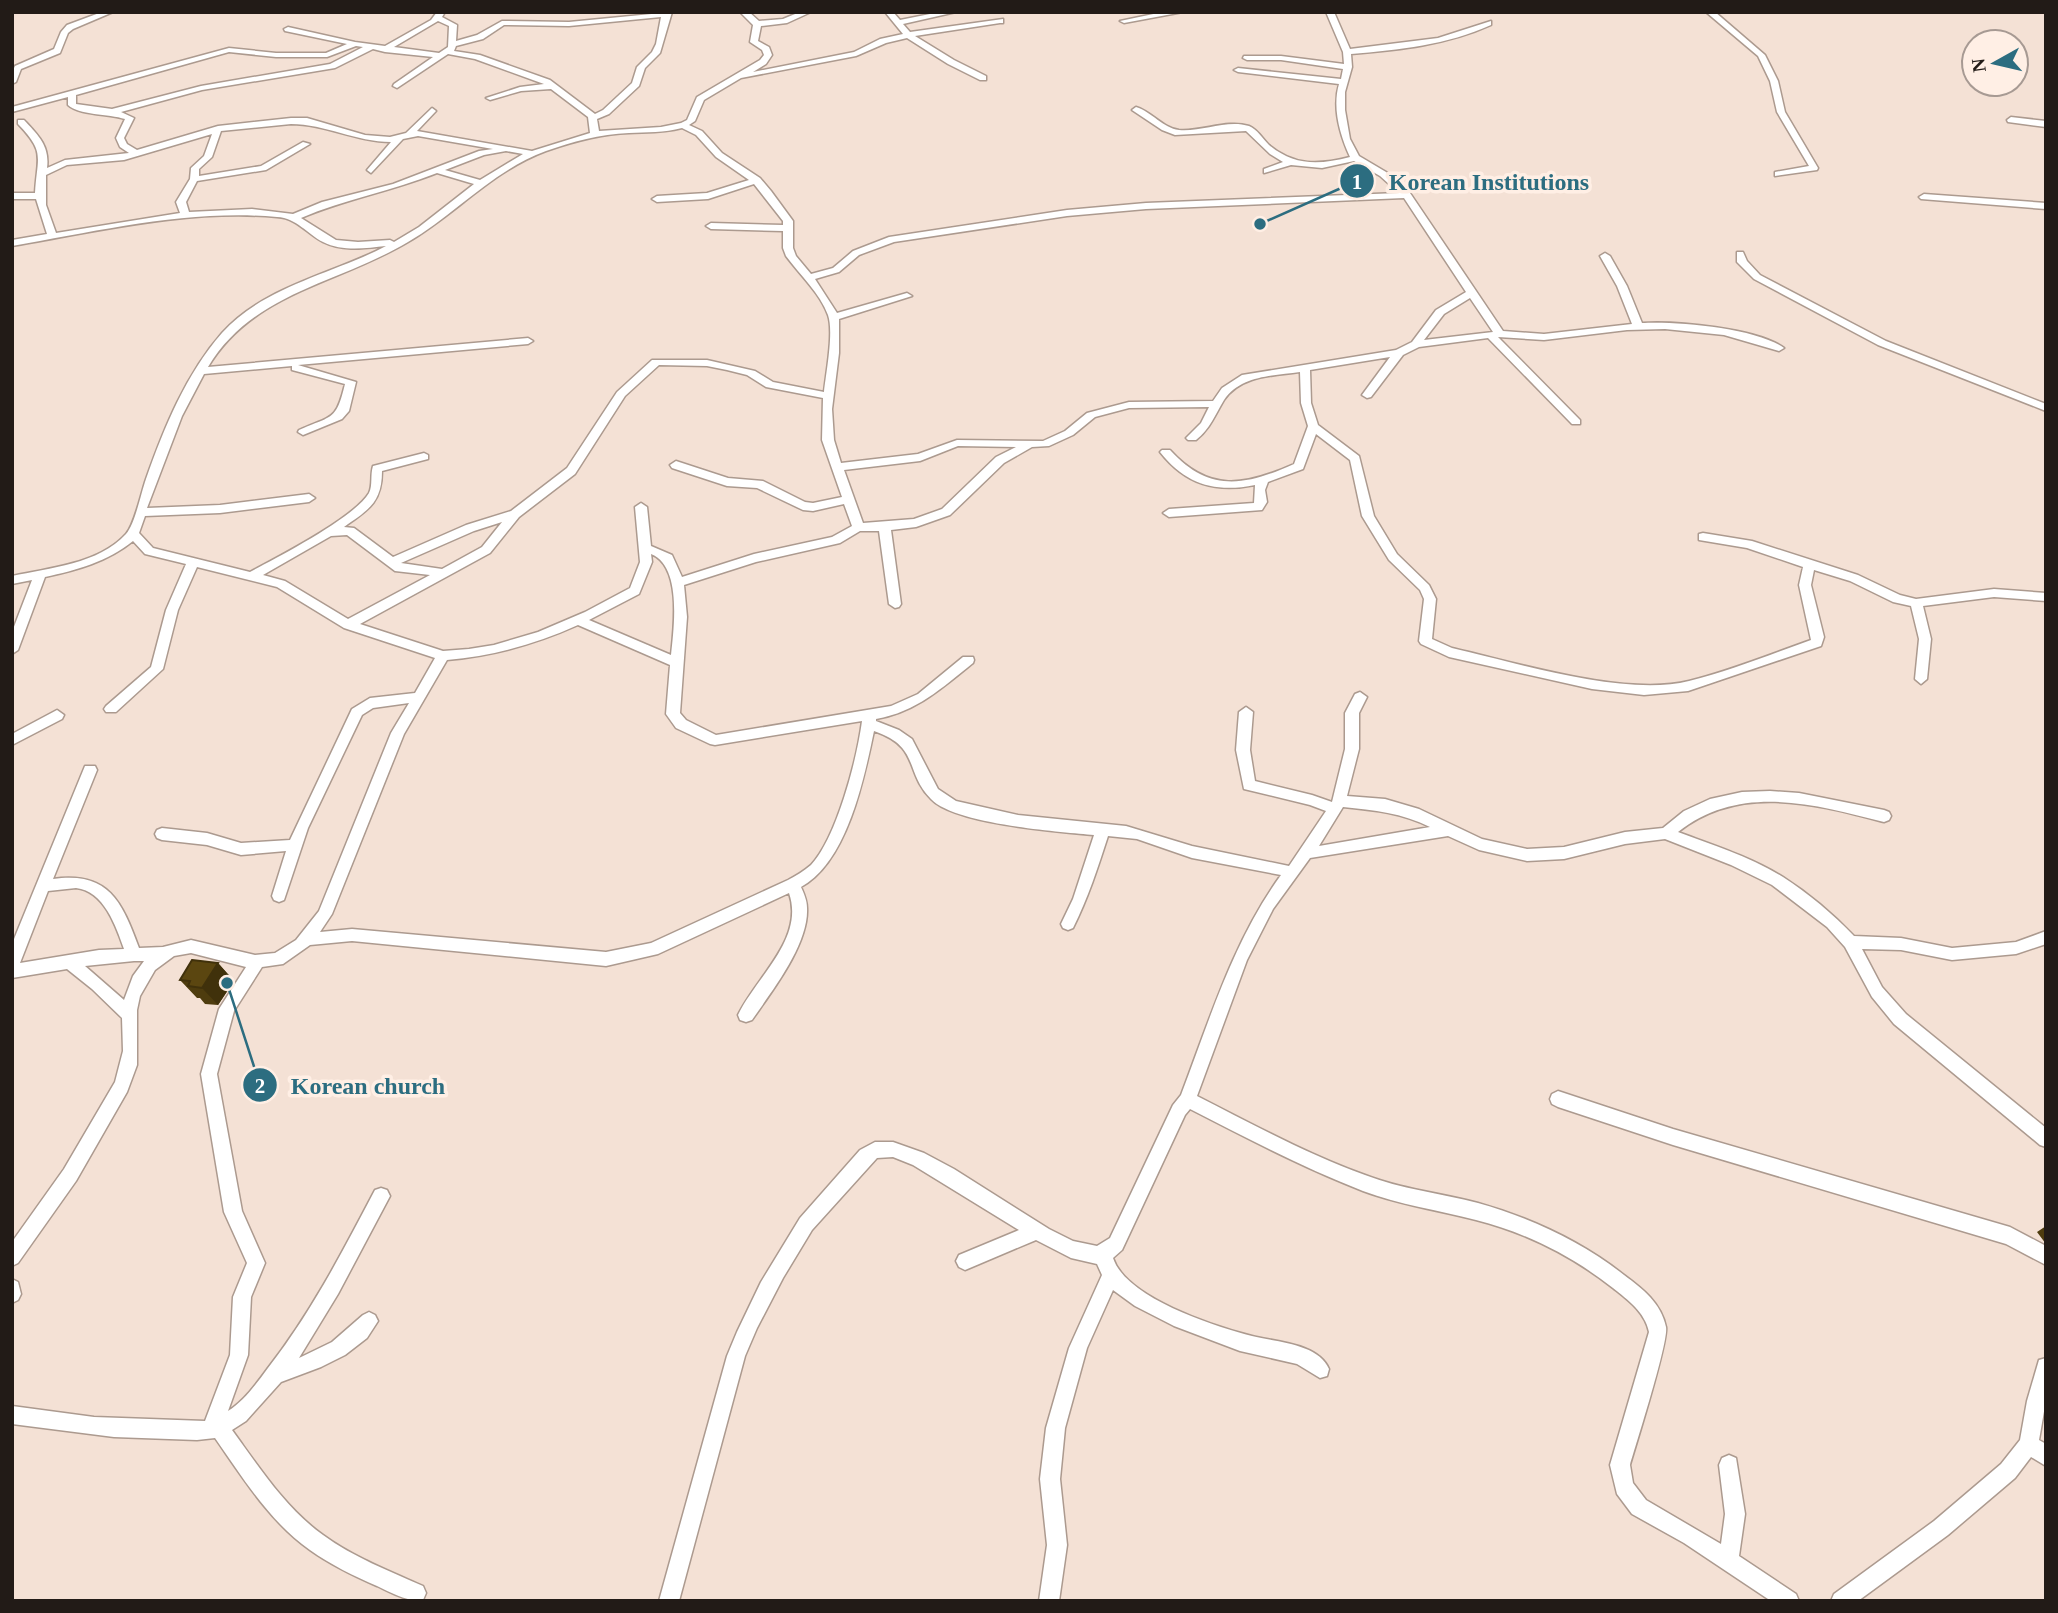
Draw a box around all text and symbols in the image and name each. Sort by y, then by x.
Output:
north arrow [1960,28,2030,98]
text: N [1967,57,1990,74]
callout: Korean Institutions [1339,159,1603,204]
text: Korean Institutions [1389,169,1589,195]
text: 1 [1352,170,1362,194]
callout: Korean church [242,1063,459,1108]
text: Korean church [291,1073,445,1099]
text: 2 [255,1074,265,1098]

